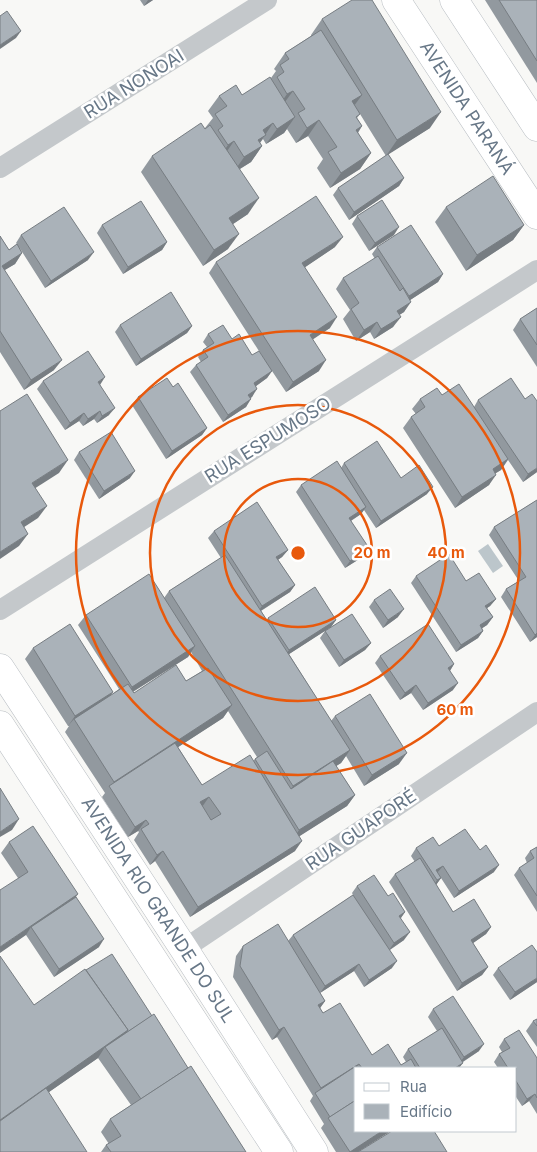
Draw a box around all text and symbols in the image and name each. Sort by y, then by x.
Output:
street label: AVENIDA PARANÁ [416,37,519,178]
street label: RUA NONOAI [80,45,187,123]
street label: RUA ESPUMOSO [201,392,335,487]
text: 20 m [354,543,390,562]
text: 40 m [427,543,465,562]
centre of rings [289,544,307,562]
text: 60 m [436,700,474,719]
street label: RUA GUAPORÉ [301,784,420,874]
street label: AVENIDA RIO GRANDE DO SUL [77,793,239,1026]
legend [354,1067,517,1132]
text: Rua [400,1077,427,1096]
text: Edifício [400,1102,452,1121]

